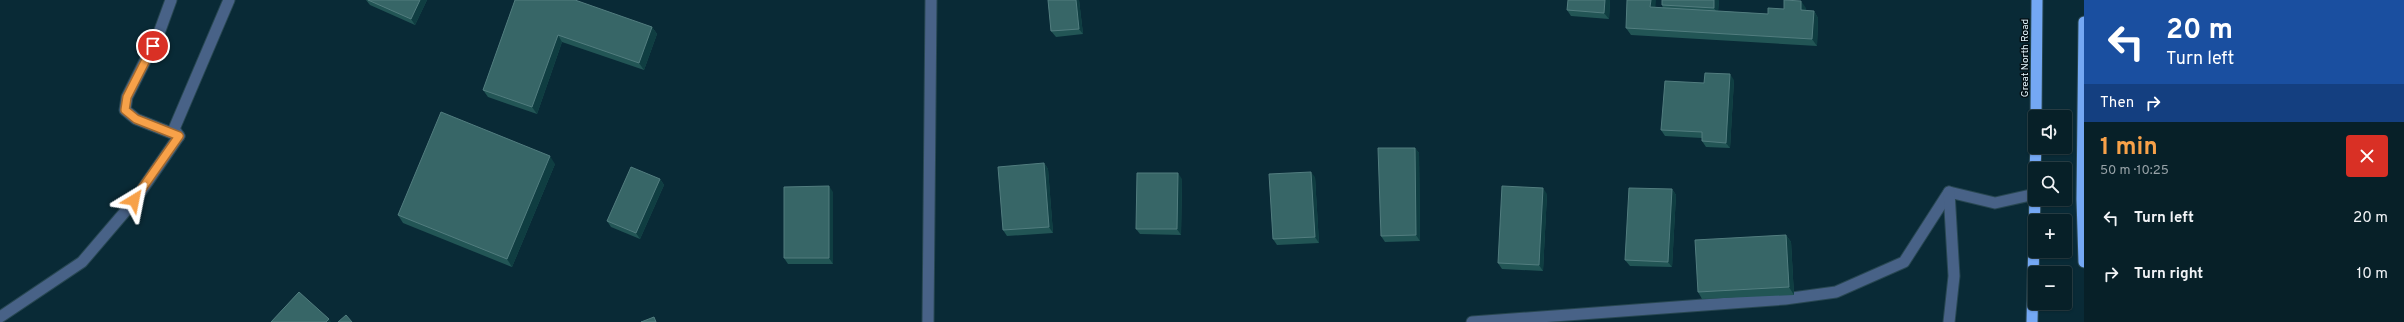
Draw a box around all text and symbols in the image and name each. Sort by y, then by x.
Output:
text: 20 m [2166,13,2233,49]
icon: left [2100,16,2152,68]
street label: Great North Road [2019,19,2032,97]
pin [136,29,170,63]
icon: arrive [142,35,164,57]
text: Turn left [2166,48,2234,71]
icon: right [2142,92,2164,114]
text: Then [2100,94,2134,113]
map controls [2028,110,2072,310]
button: sound [2028,110,2072,154]
text: 1 min [2100,133,2158,163]
button: close [2346,135,2388,177]
button: search [2028,162,2072,206]
text: 50 m · 10:25 [2100,163,2169,179]
position arrow [113,179,155,221]
icon: left [2100,207,2122,229]
text: Turn left [2134,209,2194,228]
text: 20 m [2353,209,2388,228]
button: + [2028,214,2072,258]
icon: right [2100,263,2122,285]
text: Turn right [2134,265,2203,284]
text: 10 m [2357,265,2388,284]
button: − [2028,266,2072,310]

